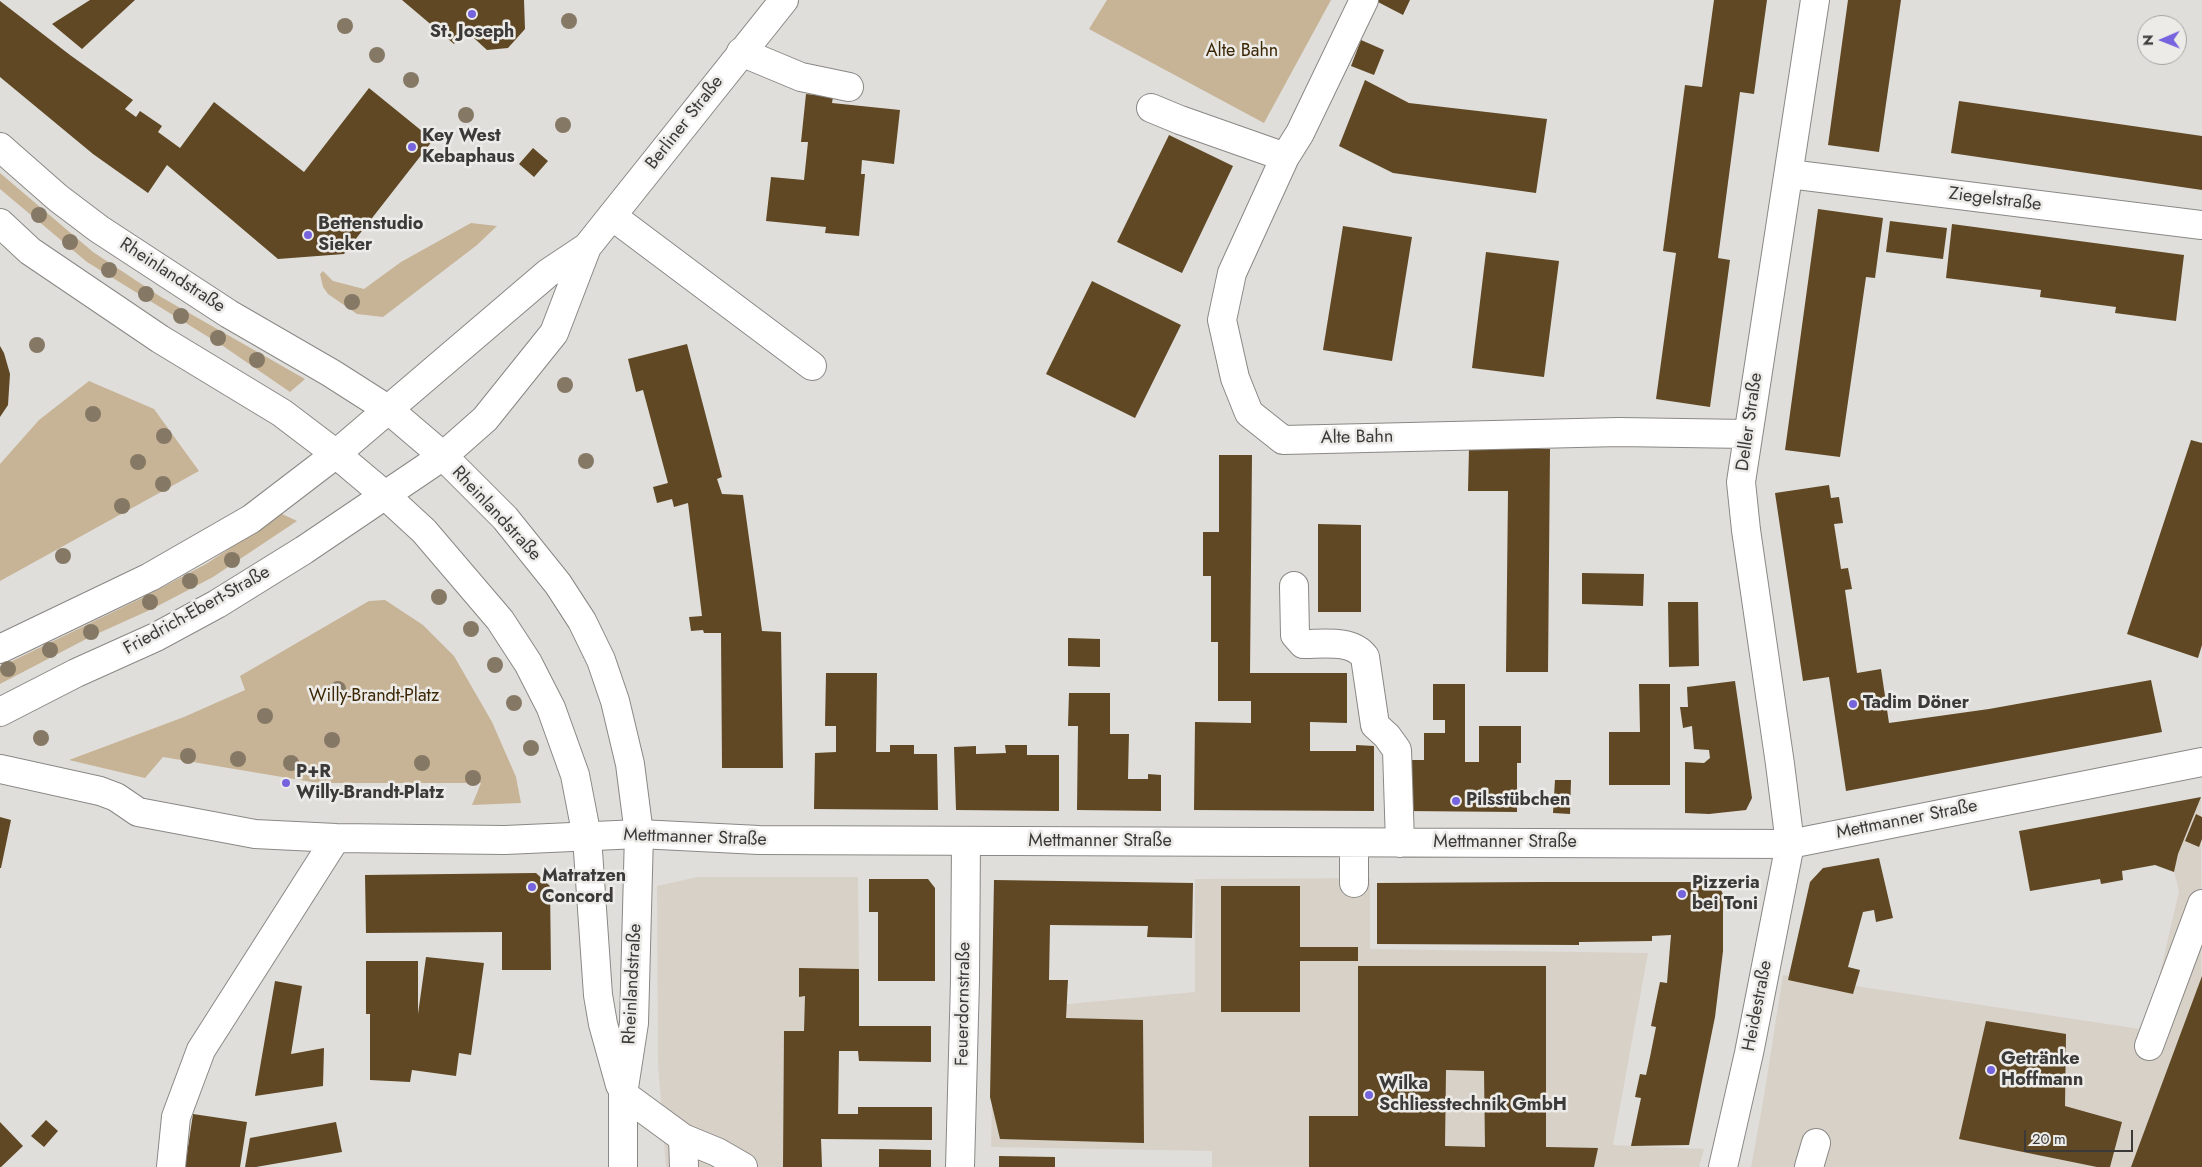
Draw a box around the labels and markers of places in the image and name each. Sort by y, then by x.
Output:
marker: St. Joseph [466,8,478,20]
place label: St. Joseph [430,22,514,44]
place label: Key West Kebaphaus [422,126,515,168]
marker: Key West Kebaphaus [406,141,418,153]
place label: Bettenstudio Sieker [318,214,423,256]
marker: Bettenstudio Sieker [302,229,314,241]
place label: Tadim Döner [1863,693,1969,715]
marker: Tadim Döner [1847,698,1859,710]
place label: P+R Willy-Brandt-Platz [296,762,444,804]
marker: P+R Willy-Brandt-Platz [280,777,292,789]
place label: Pilsstübchen [1466,790,1570,812]
marker: Pilsstübchen [1450,795,1462,807]
place label: Matratzen Concord [542,866,626,909]
place label: Pizzeria bei Toni [1692,873,1760,916]
marker: Matratzen Concord [526,881,538,893]
marker: Pizzeria bei Toni [1676,888,1688,900]
place label: Getränke Hoffmann [2001,1049,2083,1092]
marker: Getränke Hoffmann [1985,1064,1997,1076]
place label: Wilka Schliesstechnik GmbH [1379,1074,1567,1116]
marker: Wilka Schliesstechnik GmbH [1363,1089,1375,1101]

